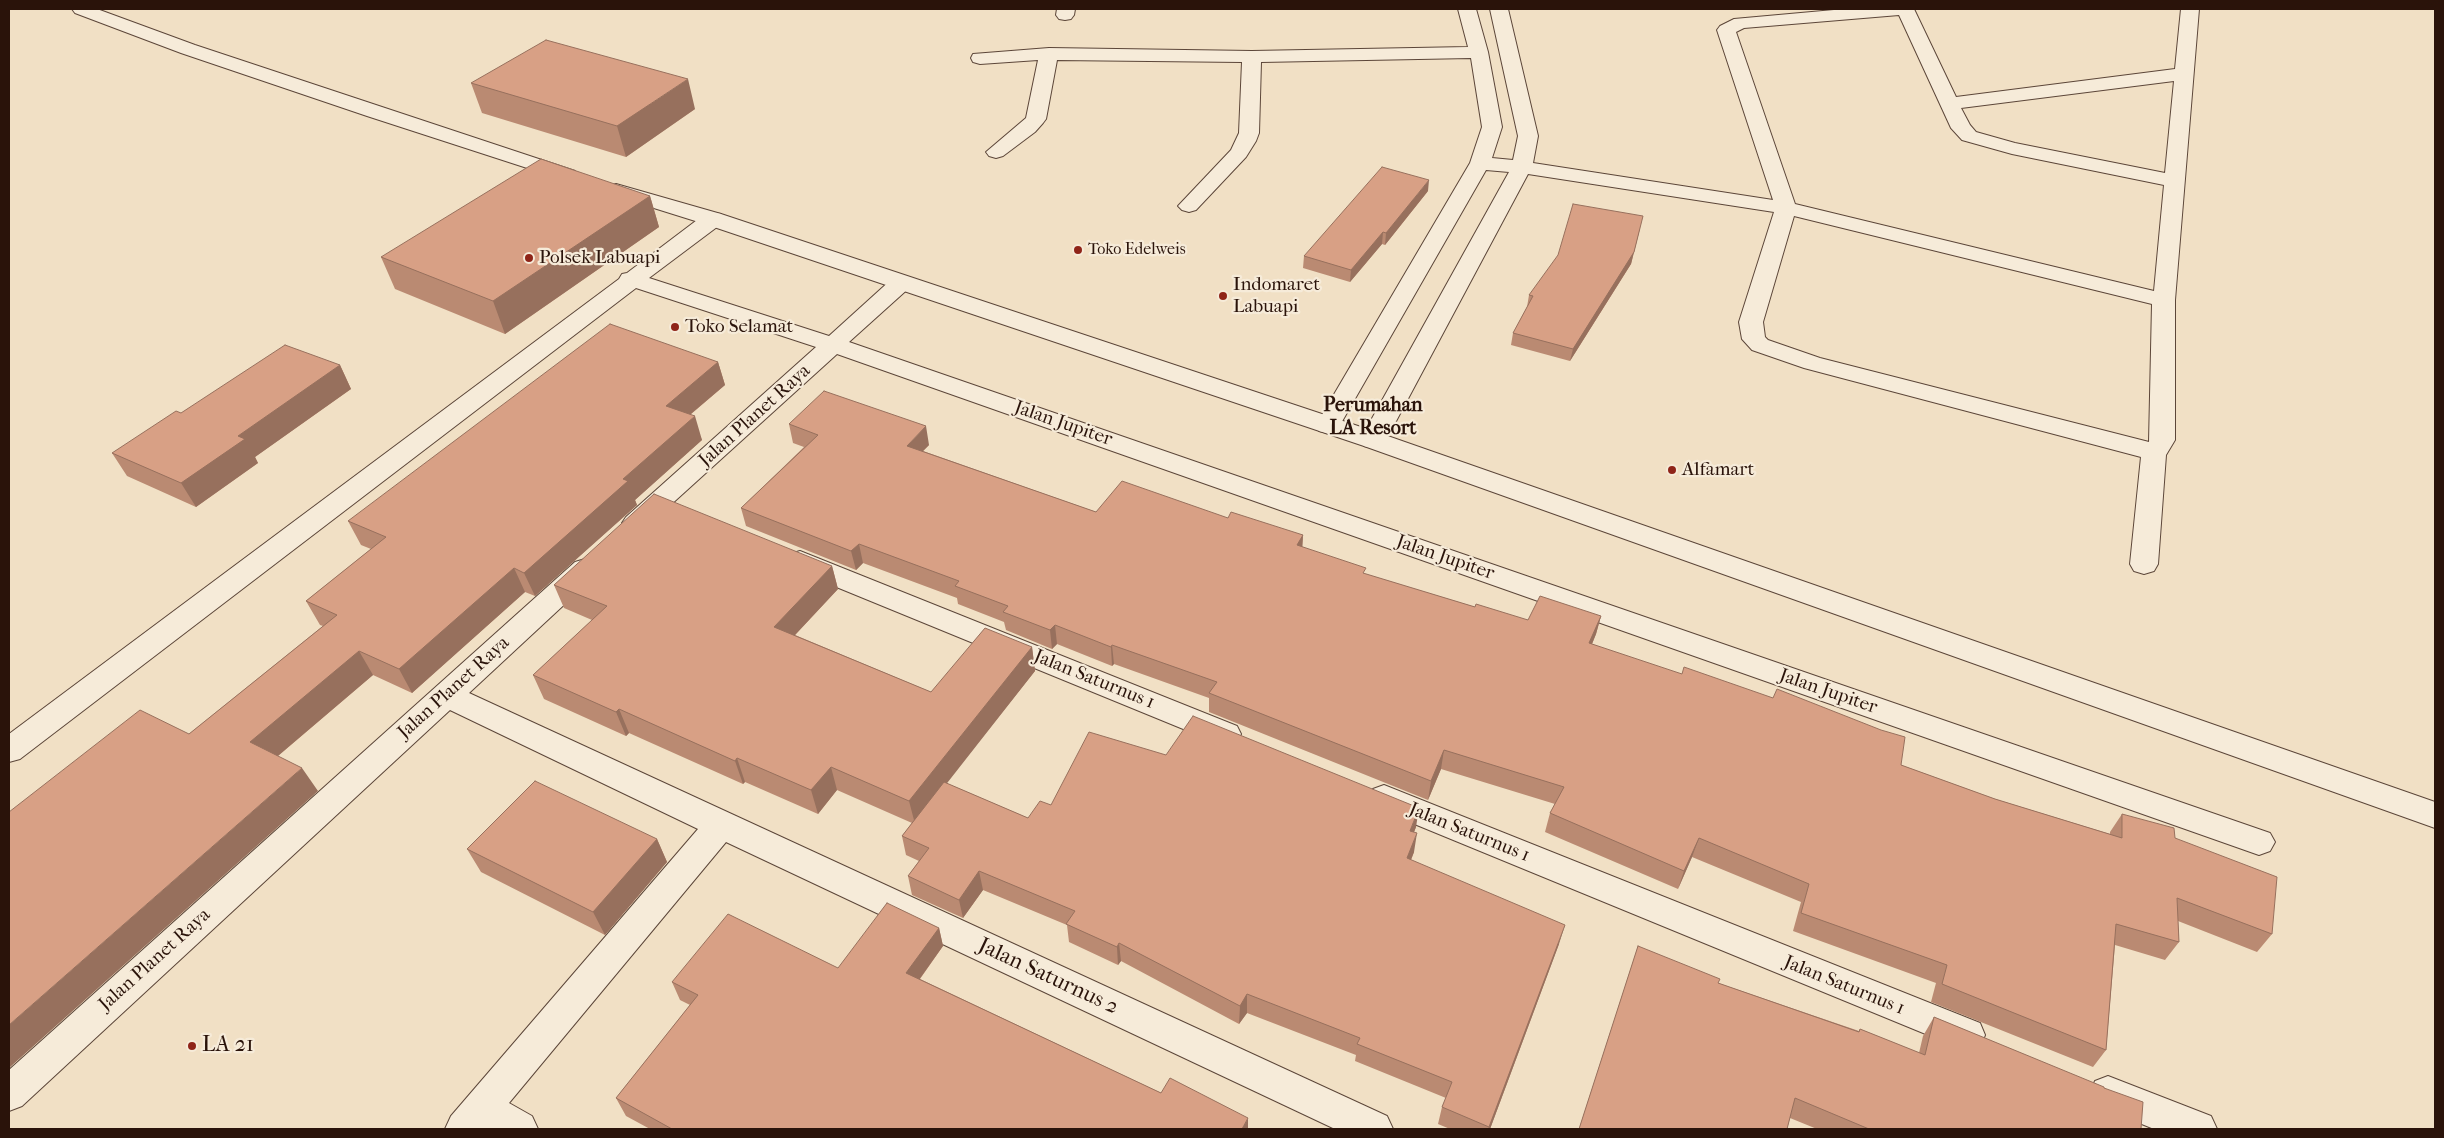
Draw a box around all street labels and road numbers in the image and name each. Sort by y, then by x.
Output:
street label: Jalan Planet Raya [694,360,816,472]
street label: Jalan Jupiter [1011,397,1115,451]
street label: Jalan Jupiter [1393,531,1497,585]
street label: Jalan Planet Raya [393,632,515,744]
street label: Jalan Saturnus 1 [1030,645,1158,715]
street label: Jalan Jupiter [1776,665,1880,719]
street label: Jalan Saturnus 1 [1405,798,1533,868]
street label: Jalan Planet Raya [94,904,216,1016]
street label: Jalan Saturnus 2 [974,933,1122,1021]
street label: Jalan Saturnus 1 [1780,951,1908,1021]

